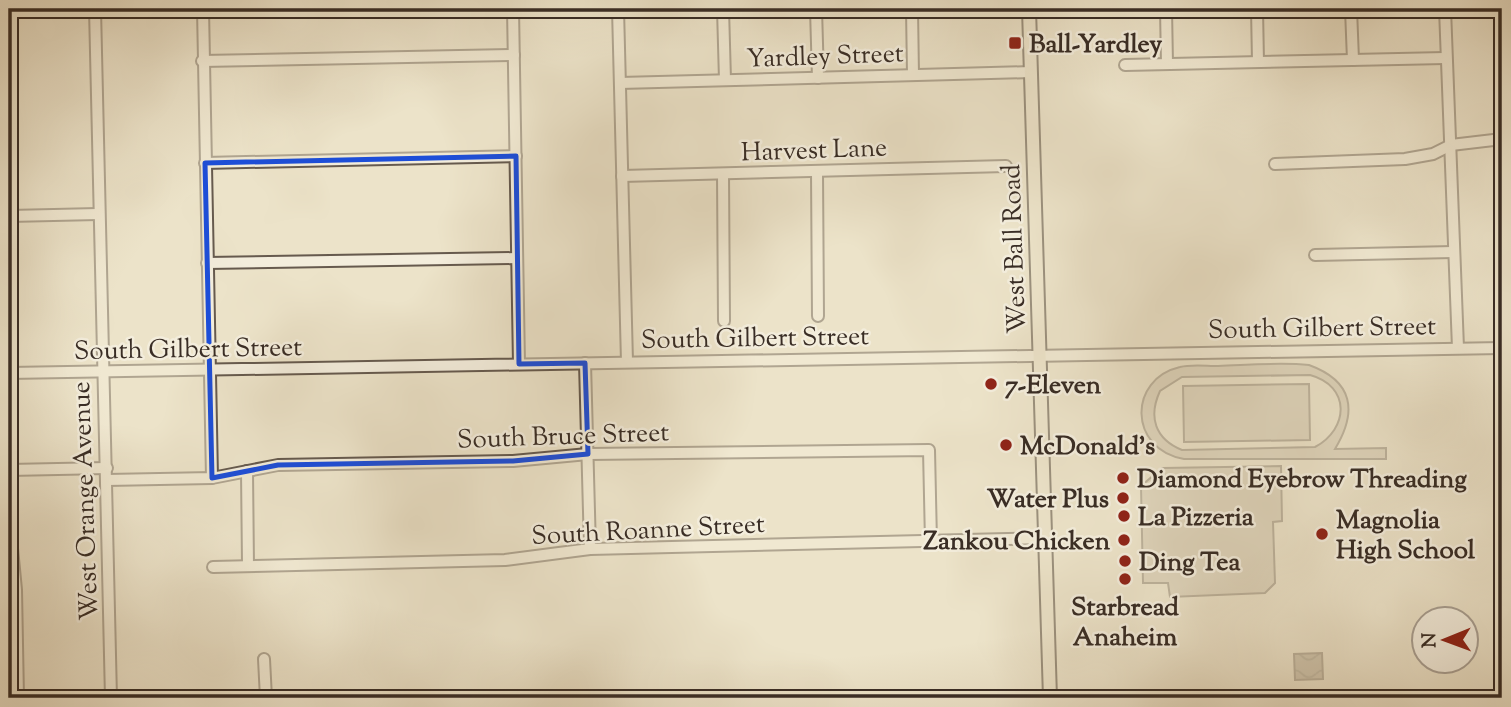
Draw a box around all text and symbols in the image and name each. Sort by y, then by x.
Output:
place label: Ball-Yardley [1029,27,1162,64]
marker: Ball-Yardley [1007,35,1023,51]
street label: Yardley Street [746,36,904,79]
street label: Harvest Lane [740,130,888,173]
street label: West Ball Road [994,163,1037,334]
street label: South Gilbert Street [1208,309,1437,350]
street label: South Gilbert Street [641,319,870,360]
street label: South Gilbert Street [74,330,303,371]
place label: 7-Eleven [1005,368,1102,405]
marker: 7-Eleven [983,376,999,392]
street label: West Orange Avenue [64,381,109,621]
street label: South Bruce Street [456,415,670,460]
place label: McDonald's [1020,429,1155,466]
marker: McDonald's [998,437,1014,453]
place label: Diamond Eyebrow Threading [1137,462,1467,499]
marker: Diamond Eyebrow Threading [1115,470,1131,486]
place label: Water Plus [987,482,1109,519]
marker: Water Plus [1115,490,1131,506]
place label: La Pizzeria [1138,500,1254,537]
place label: Magnolia High School [1336,503,1476,570]
street label: South Roanne Street [530,507,766,556]
marker: La Pizzeria [1116,508,1132,524]
place label: Zankou Chicken [923,524,1111,561]
marker: Magnolia High School [1314,526,1330,542]
marker: Zankou Chicken [1116,532,1132,548]
place label: Ding Tea [1139,545,1240,582]
marker: Ding Tea [1117,553,1133,569]
marker: Starbread Anaheim [1117,571,1133,587]
place label: Starbread Anaheim [1071,590,1179,657]
north arrow [1410,606,1480,676]
text: N [1417,632,1444,648]

